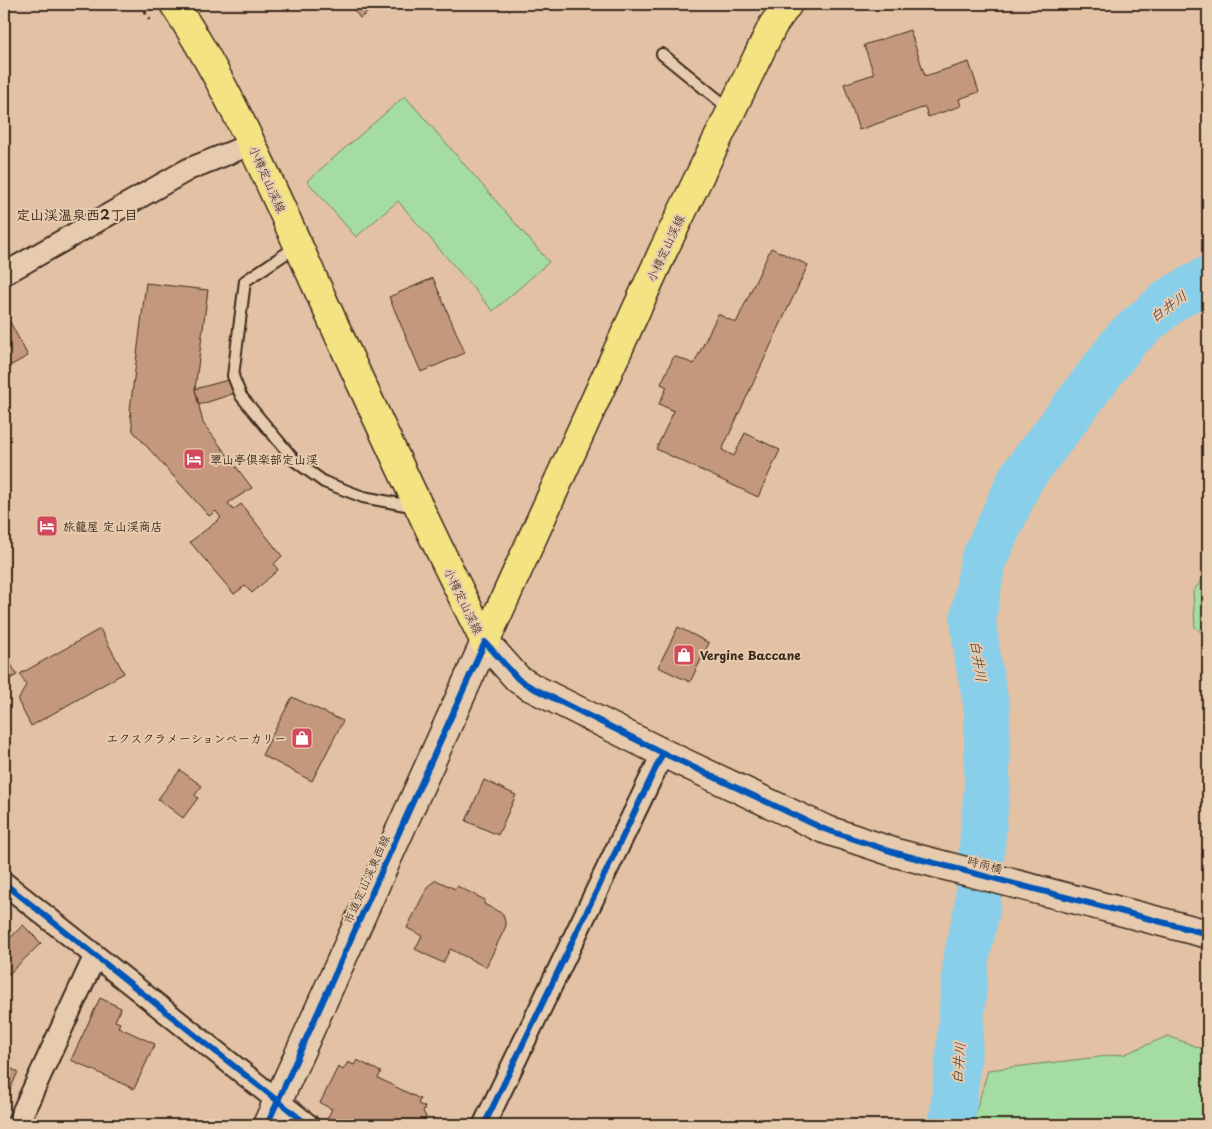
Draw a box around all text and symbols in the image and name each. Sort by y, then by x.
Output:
street label: 小樽定山渓線 [245,142,291,216]
district label: 定山渓温泉西2丁目 [16,204,138,225]
street label: 小樽定山渓線 [642,212,688,284]
water label: 白井川 [1145,285,1191,327]
hotel icon: 翠山亭倶楽部定山渓 [182,447,206,471]
place label: 翠山亭倶楽部定山渓 [210,450,318,468]
hotel icon: 旅籠屋 定山渓商店 [35,514,59,538]
place label: 旅籠屋 定山渓商店 [63,517,163,535]
street label: 小樽定山渓線 [440,565,488,637]
water label: 白井川 [965,639,993,683]
shop icon: Vergine Baccane [672,643,696,667]
place label: Vergine Baccane [700,646,801,664]
shop icon: エクスクラメーションベーカリー [290,726,314,750]
place label: エクスクラメーションベーカリー [106,729,286,747]
street label: 市道定山渓東西線 [338,831,394,927]
street label: 時雨橋 [965,851,1005,877]
water label: 白井川 [946,1041,970,1085]

